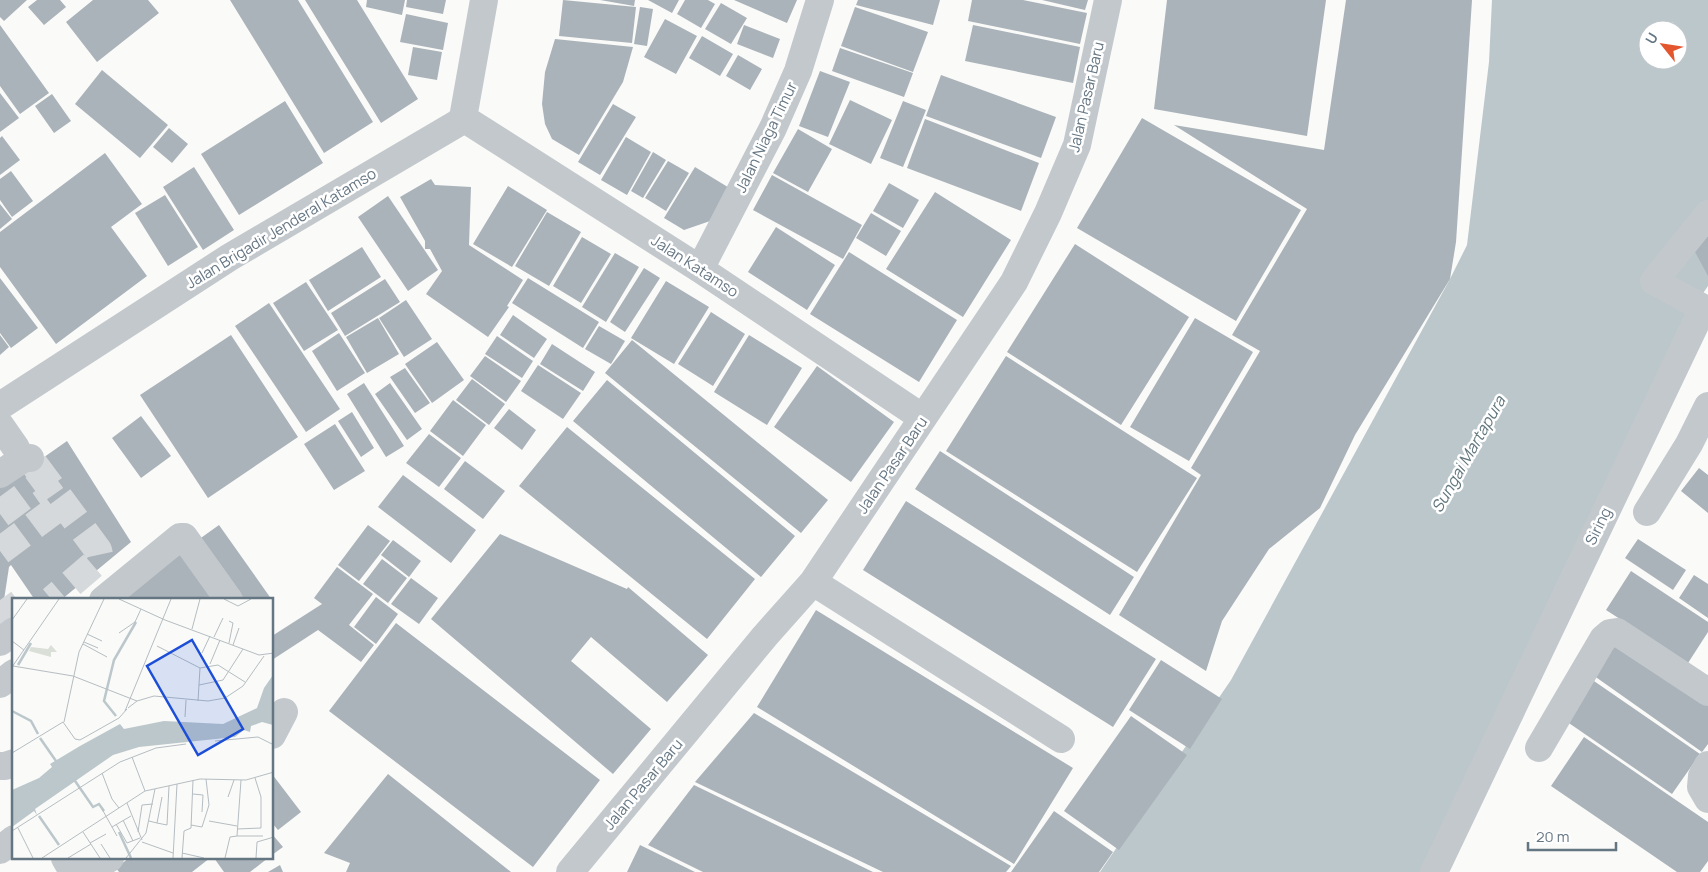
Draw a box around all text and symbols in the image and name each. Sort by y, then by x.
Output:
north arrow [1638,20,1688,70]
text: U [1641,29,1662,47]
street label: Jalan Pasar Baru [1063,40,1109,154]
street label: Jalan Niaga Timur [730,78,802,196]
street label: Jalan Brigadir Jenderal Katamso [182,163,380,293]
street label: Jalan Katamso [647,230,743,302]
water label: Sungai Martapura [1426,391,1511,516]
street label: Jalan Pasar Baru [852,412,932,518]
street label: Siring [1580,504,1616,548]
inset map [12,598,274,860]
street label: Jalan Pasar Baru [599,734,687,834]
scale bar [1528,820,1616,852]
text: 20 m [1536,826,1569,847]

